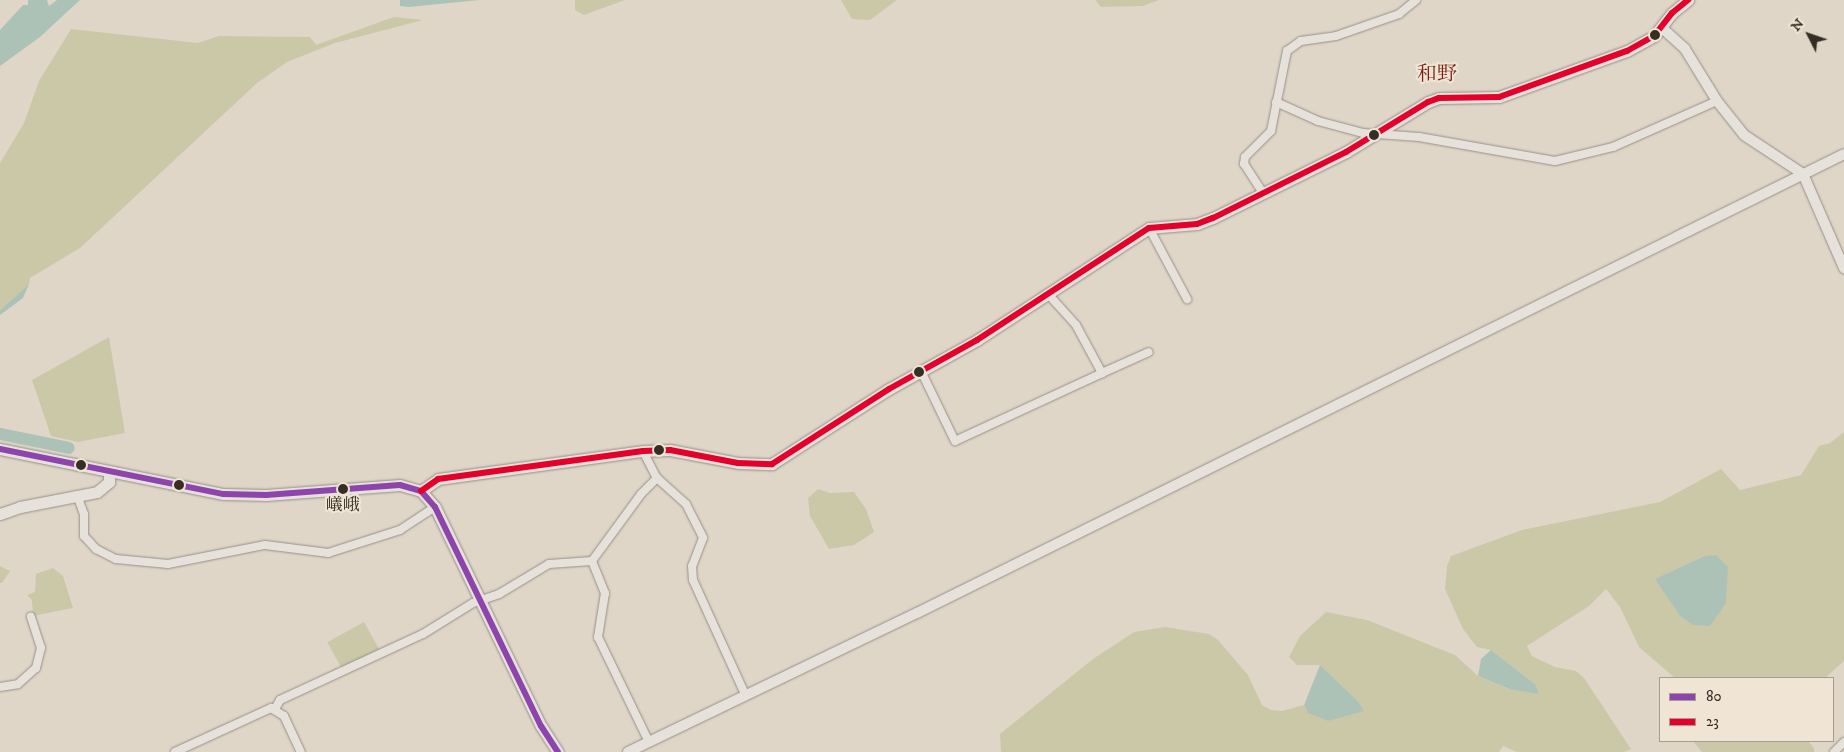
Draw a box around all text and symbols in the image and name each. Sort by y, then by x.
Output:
north arrow [1784,10,1834,60]
text: N [1787,15,1808,35]
unlabelled marker [1650,30,1660,40]
district label: 和野 [1417,62,1457,86]
unlabelled marker [1369,130,1379,140]
unlabelled marker [914,367,924,377]
unlabelled marker [654,445,664,455]
unlabelled marker [76,460,86,470]
unlabelled marker [174,480,184,490]
marker: 嶬峨 [338,484,348,494]
place label: 嶬峨 [326,496,360,516]
legend [1659,677,1834,742]
text: 80 [1706,687,1722,706]
text: 23 [1706,712,1719,731]

